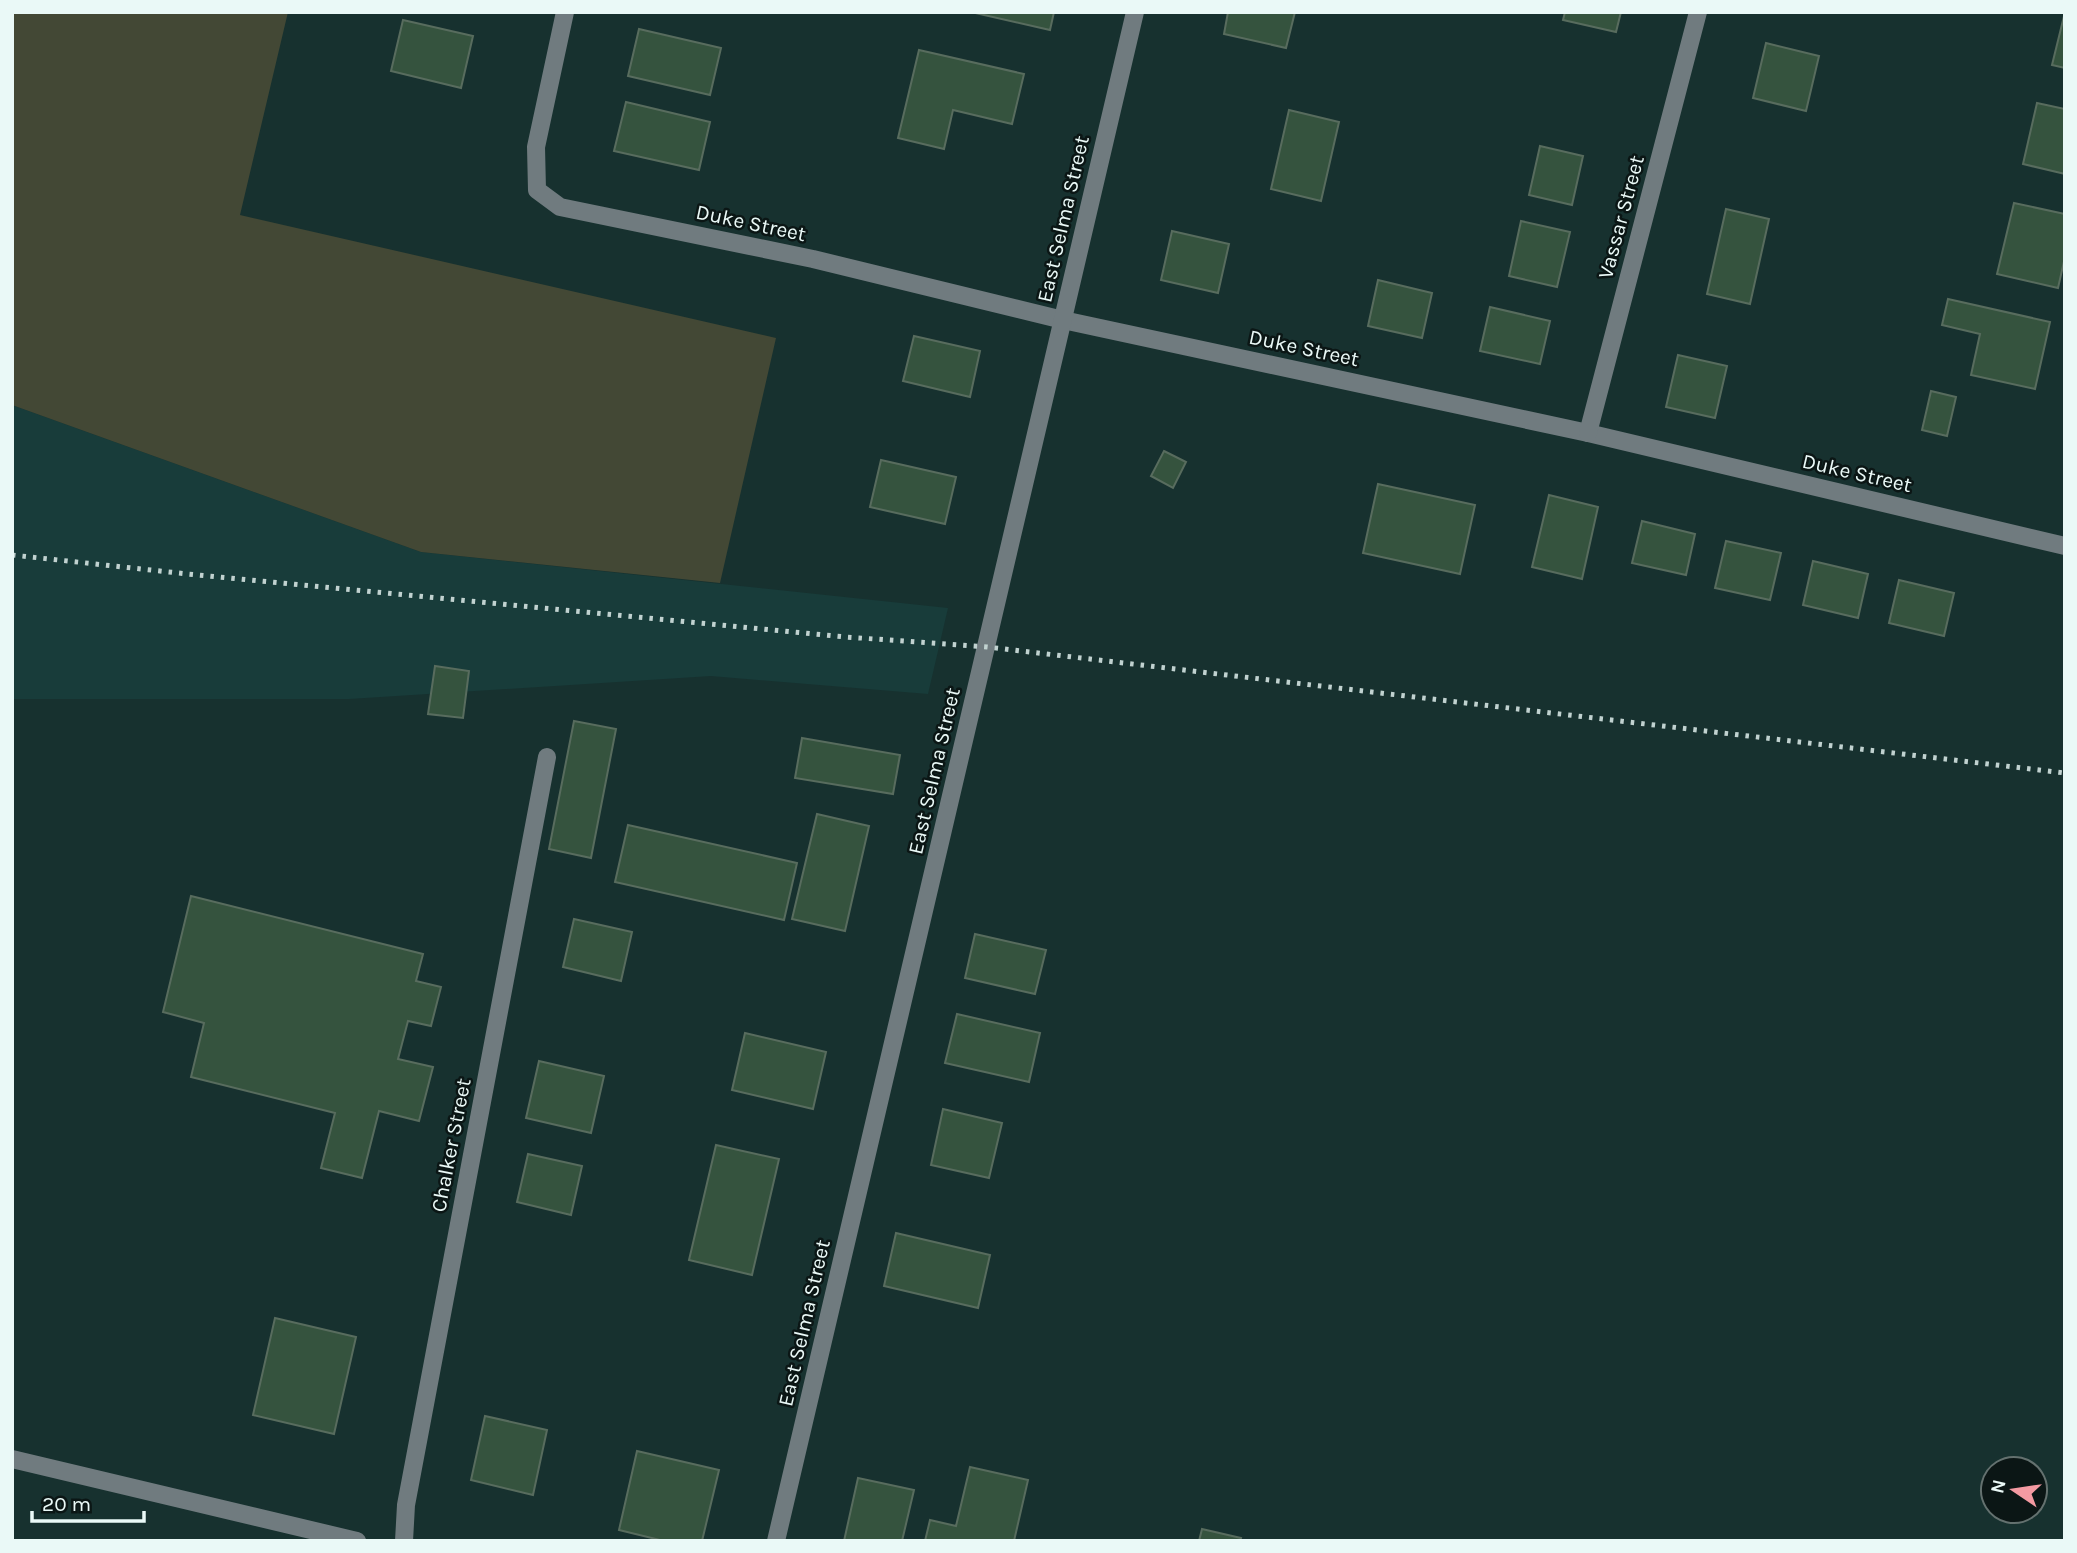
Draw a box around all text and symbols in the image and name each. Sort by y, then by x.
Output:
street label: East Selma Street [1032,133,1094,305]
street label: Vassar Street [1593,153,1649,281]
street label: Duke Street [694,200,808,246]
street label: Duke Street [1247,325,1361,371]
street label: Duke Street [1800,449,1914,497]
street label: East Selma Street [903,685,965,857]
street label: Chalker Street [426,1076,476,1214]
street label: East Selma Street [773,1237,835,1409]
north arrow [1979,1455,2049,1525]
text: N [1986,1477,2011,1496]
scale bar [32,1480,144,1524]
text: 20 m [42,1492,91,1516]

